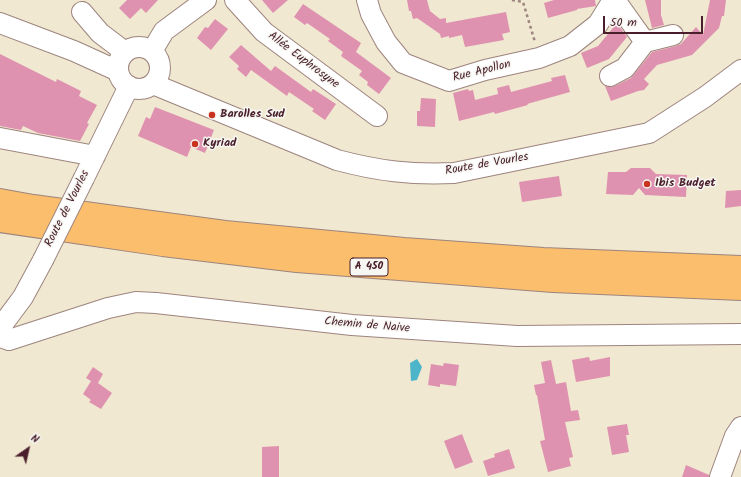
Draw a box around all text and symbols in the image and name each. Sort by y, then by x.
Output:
scale bar [605,8,705,34]
text: 50 m [610,13,637,32]
street label: Allée Euphrosyne [265,30,341,92]
street label: Rue Apollon [452,58,512,86]
place label: Barolles Sud [220,108,285,122]
marker: Barolles Sud [207,110,217,120]
place label: Kyriad [203,137,237,151]
marker: Kyriad [190,139,200,149]
street label: Route de Vourles [444,151,530,179]
street label: Route de Vourles [42,168,94,250]
place label: Ibis Budget [655,177,716,191]
marker: Ibis Budget [642,179,652,189]
road number: A 450 [350,258,388,276]
street label: Chemin de Naive [324,315,410,337]
north arrow [8,429,48,469]
text: N [27,430,43,448]

